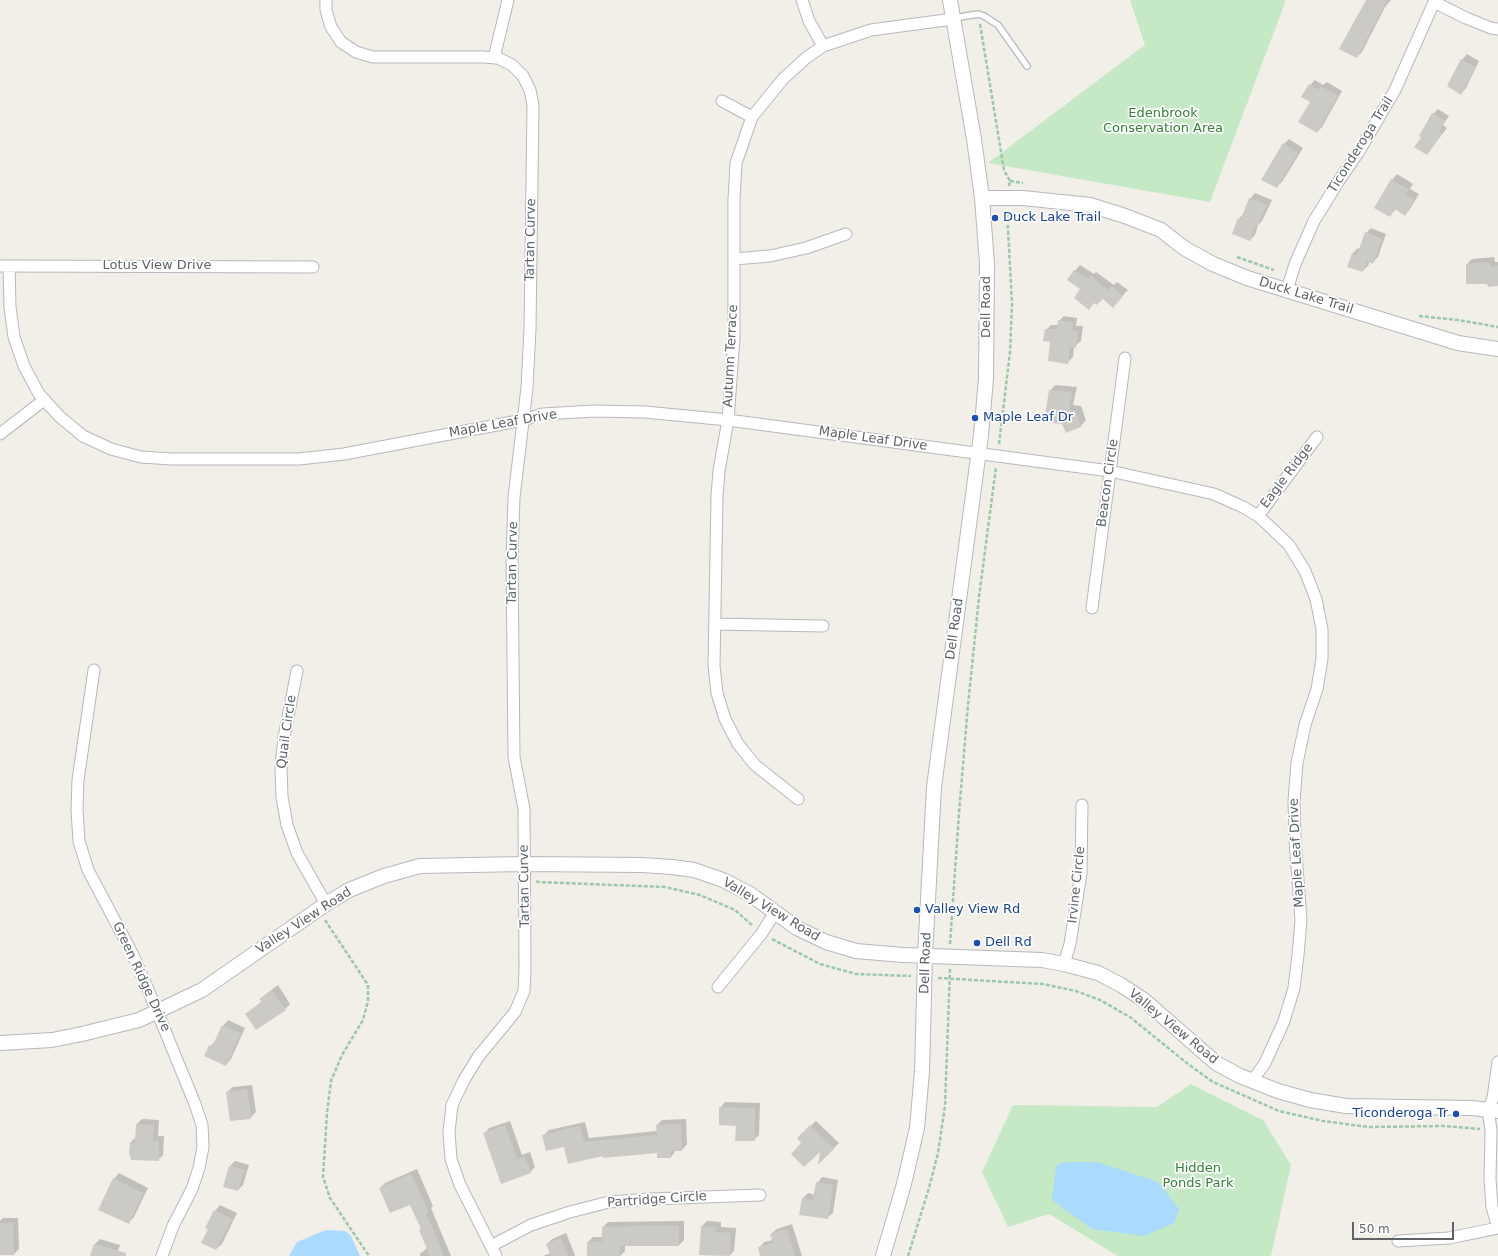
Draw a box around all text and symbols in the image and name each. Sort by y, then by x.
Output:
street label: Ticonderoga Trail [1325,94,1397,196]
park label: Edenbrook Conservation Area [1103,106,1223,137]
street label: Tartan Curve [522,198,540,282]
place label: Duck Lake Trail [1003,210,1101,226]
marker: Duck Lake Trail [990,213,1000,223]
street label: Lotus View Drive [103,258,211,274]
street label: Duck Lake Trail [1257,274,1355,318]
street label: Dell Road [979,276,995,338]
street label: Autumn Terrace [721,304,741,408]
street label: Maple Leaf Drive [448,407,558,441]
place label: Maple Leaf Dr [983,410,1073,426]
marker: Maple Leaf Dr [970,413,980,423]
street label: Maple Leaf Drive [818,424,928,454]
street label: Beacon Circle [1094,438,1122,528]
street label: Eagle Ridge [1258,440,1316,512]
street label: Tartan Curve [504,521,522,605]
street label: Dell Road [943,597,967,661]
street label: Quail Circle [274,694,300,770]
street label: Maple Leaf Drive [1286,798,1308,908]
street label: Tartan Curve [516,844,534,928]
street label: Irvine Circle [1065,846,1089,924]
street label: Valley View Road [720,875,822,945]
street label: Valley View Road [253,884,355,958]
place label: Valley View Rd [925,902,1020,918]
marker: Valley View Rd [912,905,922,915]
street label: Green Ridge Drive [109,920,173,1034]
street label: Dell Road [917,932,935,994]
place label: Dell Rd [985,935,1032,951]
marker: Dell Rd [972,938,982,948]
street label: Valley View Road [1125,986,1221,1068]
place label: Ticonderoga Tr [1353,1106,1448,1122]
marker: Ticonderoga Tr [1451,1109,1461,1119]
park label: Hidden Ponds Park [1163,1161,1233,1192]
street label: Partridge Circle [607,1189,707,1211]
scale bar [1354,1214,1456,1240]
text: 50 m [1359,1222,1390,1236]

